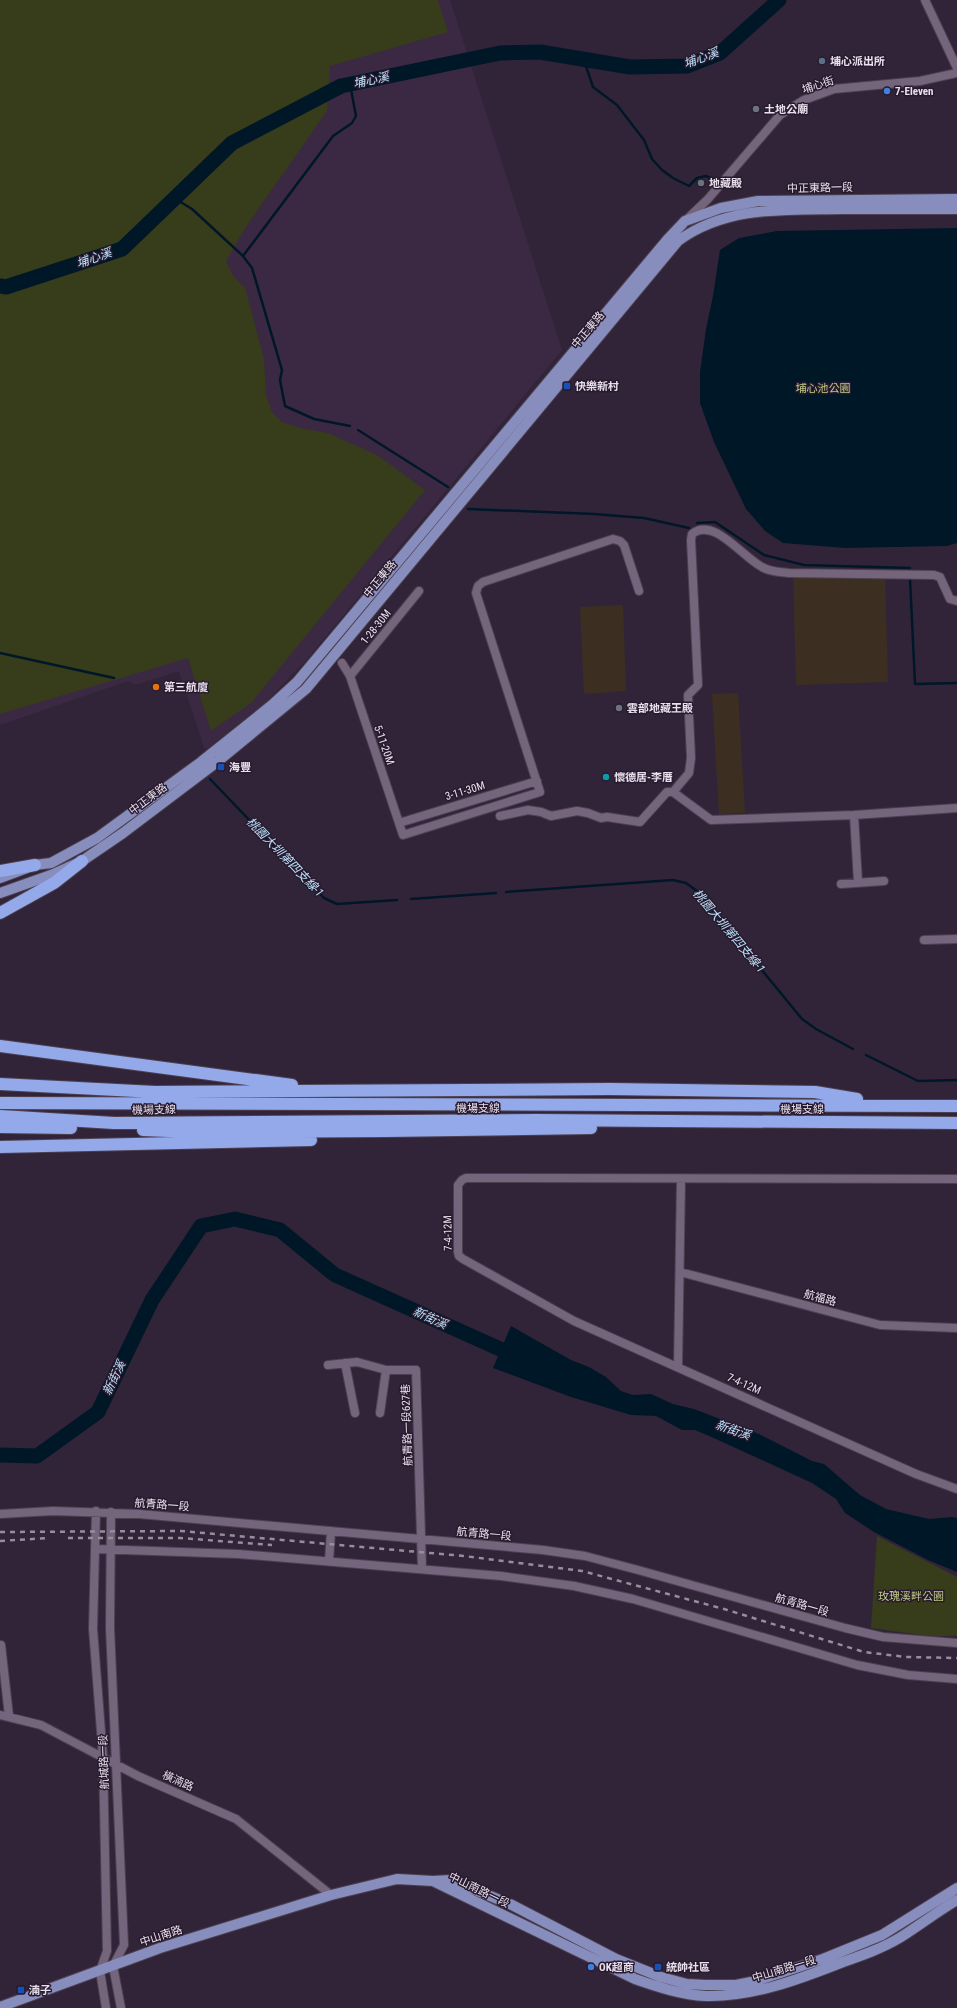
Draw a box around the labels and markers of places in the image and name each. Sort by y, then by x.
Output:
place label: 埔心派出所 [830,55,885,68]
marker: 埔心派出所 [817,56,827,66]
place label: 7-Eleven [895,85,933,98]
marker: 7-Eleven [882,86,892,96]
place label: 土地公廟 [764,103,808,116]
marker: 土地公廟 [751,104,761,114]
place label: 地藏殿 [709,177,742,190]
marker: 地藏殿 [696,178,706,188]
place label: 快樂新村 [575,380,619,393]
marker: 快樂新村 [562,381,572,391]
place label: 第三航廈 [164,681,208,694]
marker: 第三航廈 [151,682,161,692]
place label: 雲部地藏王殿 [627,702,693,715]
marker: 雲部地藏王殿 [614,703,624,713]
place label: 海豐 [229,761,251,774]
marker: 海豐 [216,762,226,772]
place label: 懷德居-李厝 [614,771,673,784]
marker: 懷德居-李厝 [601,772,611,782]
place label: OK超商 [599,1961,634,1974]
place label: 統帥社區 [666,1961,710,1974]
marker: OK超商 [586,1962,596,1972]
marker: 統帥社區 [653,1962,663,1972]
place label: 湳子 [29,1984,51,1997]
marker: 湳子 [16,1985,26,1995]

